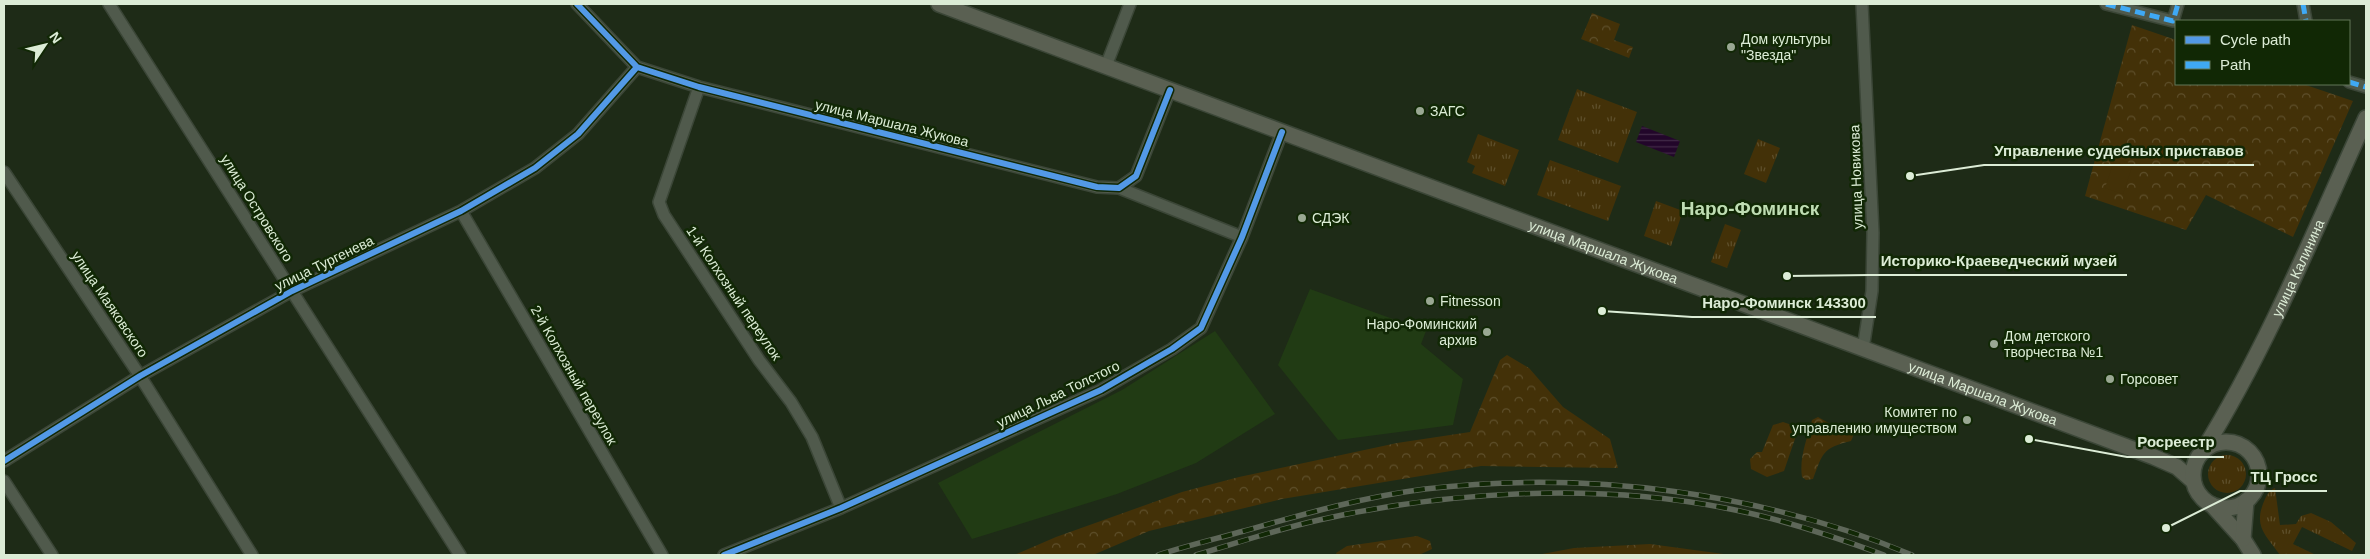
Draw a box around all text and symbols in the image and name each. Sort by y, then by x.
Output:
north arrow [20,20,70,70]
legend [2175,20,2350,85]
text: N [46,29,65,46]
place label: Дом культуры "Звезда" [1741,31,1831,63]
text: Cycle path [2220,31,2291,48]
marker: Дом культуры "Звезда" [1725,41,1737,53]
text: Path [2220,56,2251,73]
street label: улица Маршала Жукова [814,96,971,150]
place label: ЗАГС [1430,103,1465,119]
marker: ЗАГС [1414,105,1426,117]
street label: улица Новикова [1846,124,1866,230]
callout: Управление судебных приставов [1984,135,2254,165]
text: Управление судебных приставов [1994,142,2244,159]
street label: улица Островского [218,152,297,265]
district label: Наро-Фоминск [1681,198,1820,219]
place label: СДЭК [1312,210,1350,226]
marker: СДЭК [1296,212,1308,224]
street label: улица Маршала Жукова [1527,217,1680,287]
street label: улица Калинина [2269,217,2328,319]
street label: 1-й Колхозный переулок [683,223,785,364]
street label: улица Тургенева [272,232,376,294]
callout: Историко-Краеведческий музей [1870,245,2127,275]
street label: улица Маяковского [69,248,152,360]
text: Историко-Краеведческий музей [1881,252,2117,269]
callout: Наро-Фоминск 143300 [1692,287,1876,317]
place label: Fitnesson [1440,293,1501,309]
text: Наро-Фоминск 143300 [1702,294,1866,311]
marker: Fitnesson [1424,295,1436,307]
street label: 2-й Колхозный переулок [528,303,621,448]
place label: Наро-Фоминский архив [1366,316,1477,348]
marker: Наро-Фоминский архив [1481,326,1493,338]
place label: Дом детского творчества №1 [2004,328,2103,360]
marker: Дом детского творчества №1 [1988,338,2000,350]
street label: улица Льва Толстого [994,357,1122,431]
street label: улица Маршала Жукова [1906,358,2060,428]
place label: Горсовет [2120,371,2179,387]
marker: Горсовет [2104,373,2116,385]
place label: Комитет по управлению имуществом [1792,404,1957,436]
marker: Комитет по управлению имуществом [1961,414,1973,426]
callout: Росреестр [2127,427,2224,457]
text: Росреестр [2137,433,2215,450]
callout: ТЦ Гросс [2240,461,2327,491]
text: ТЦ Гросс [2250,468,2318,485]

